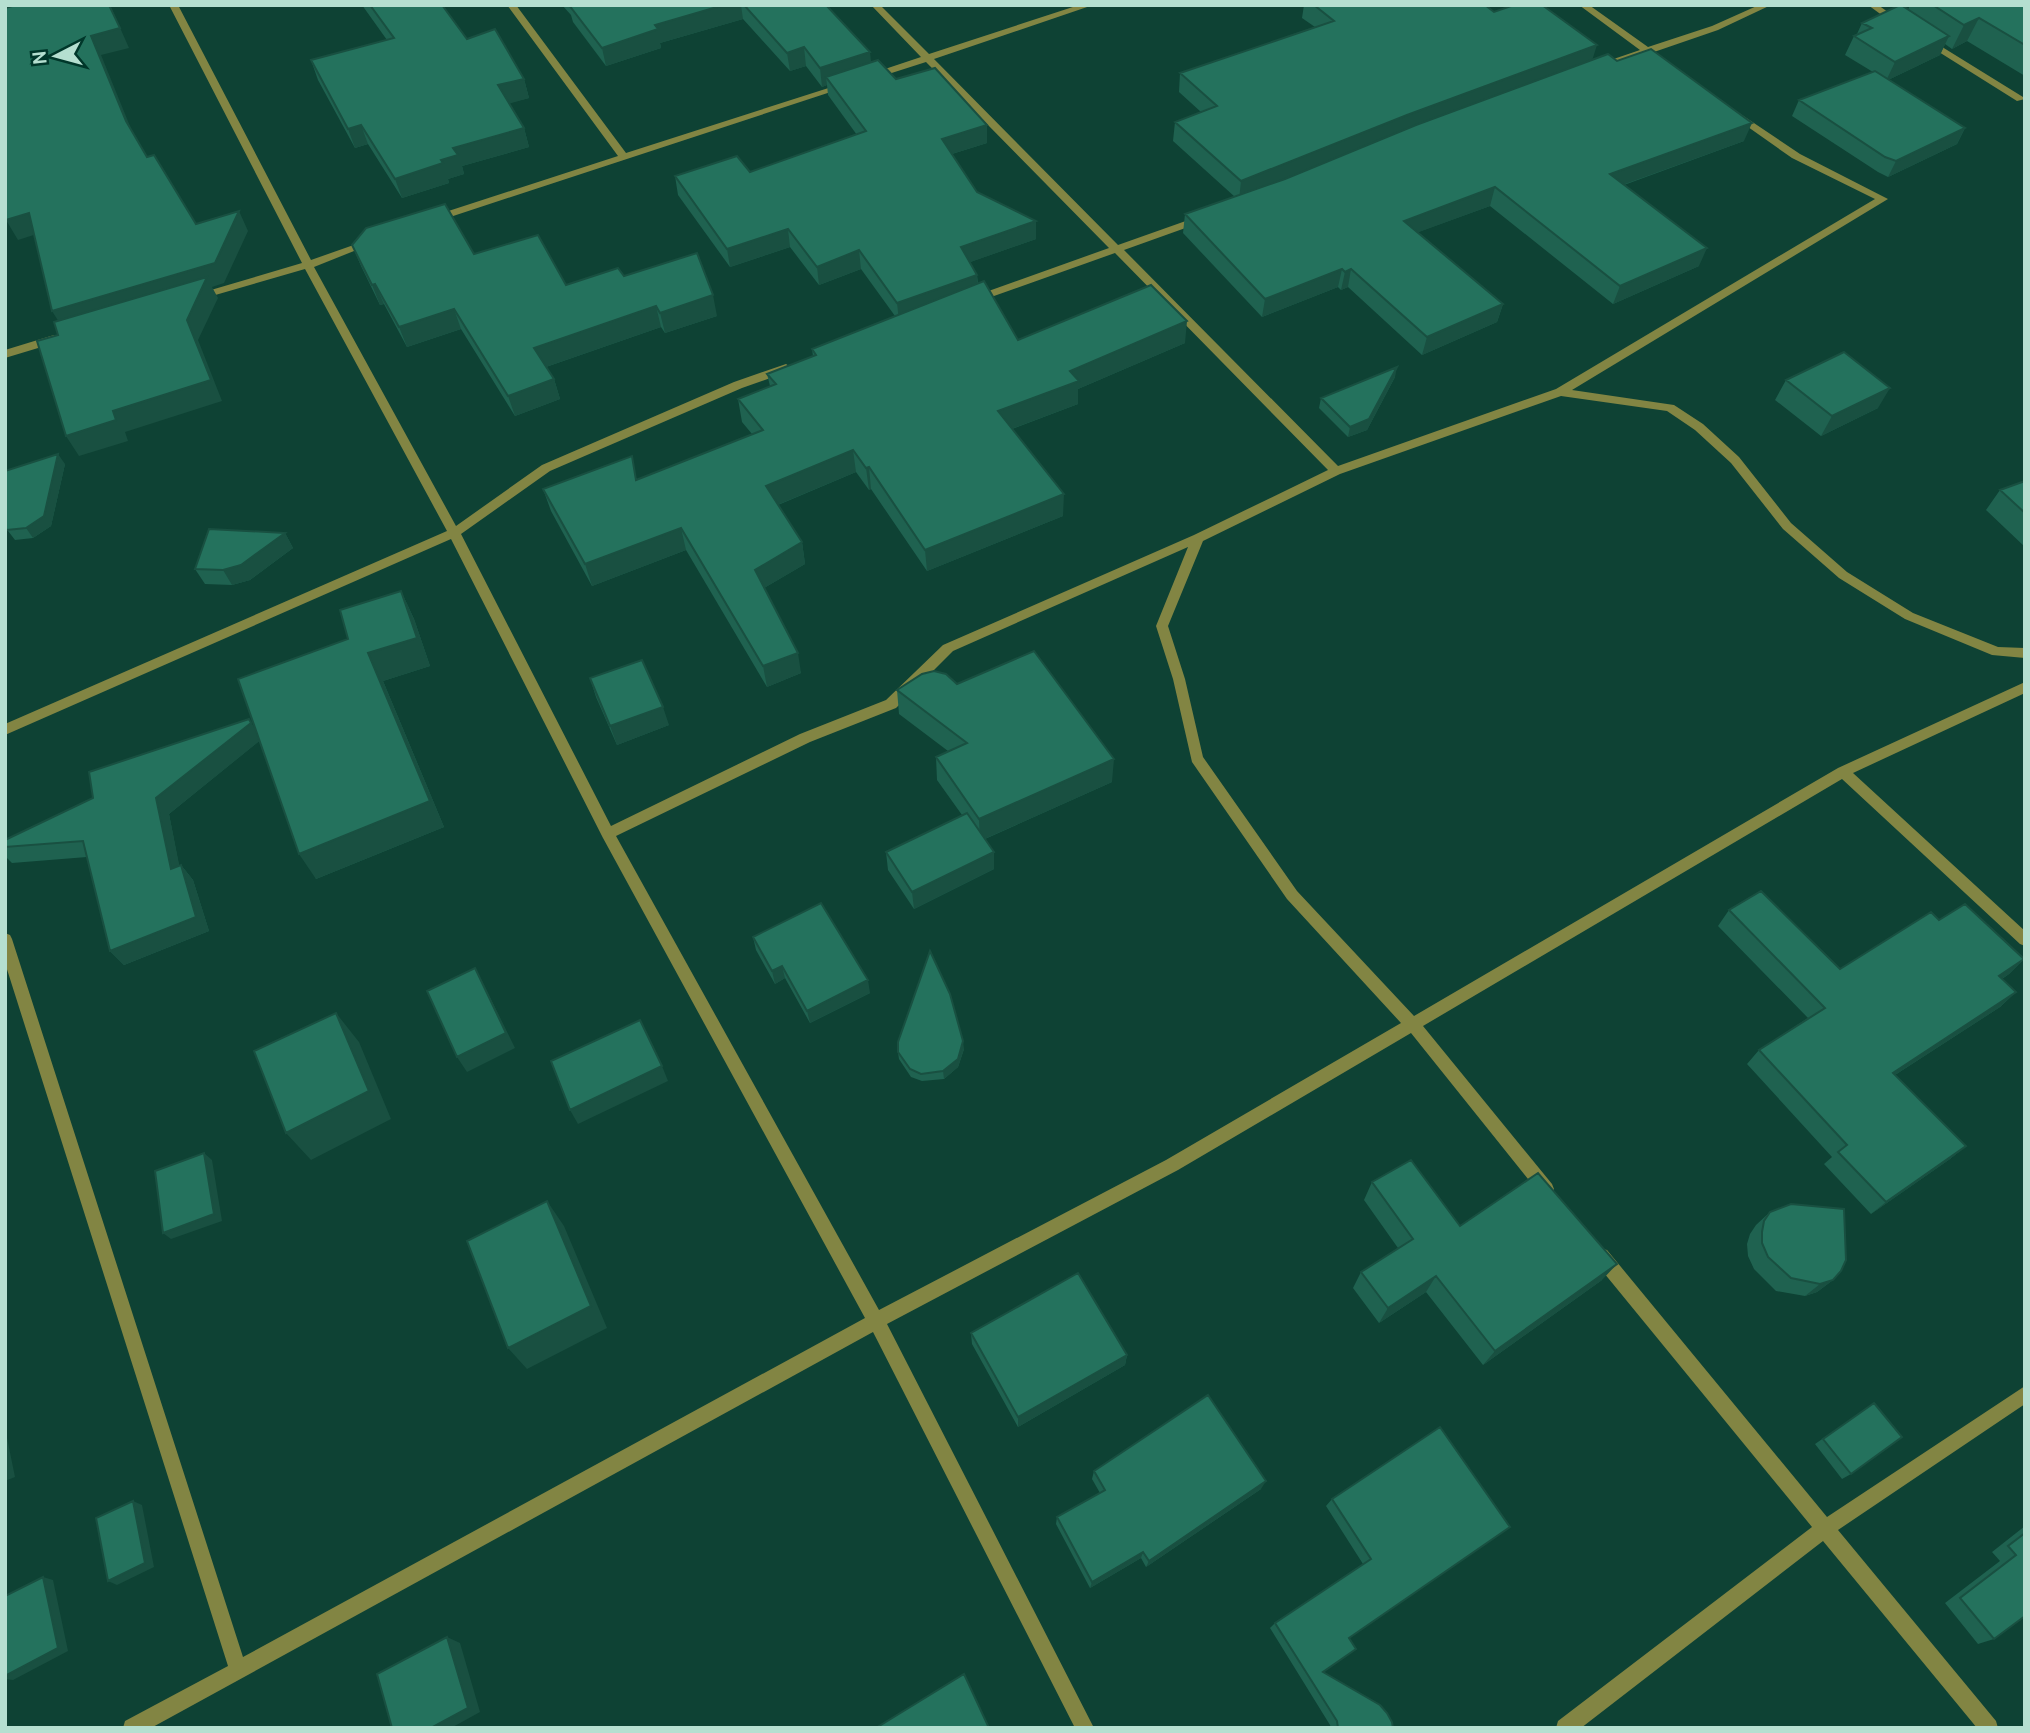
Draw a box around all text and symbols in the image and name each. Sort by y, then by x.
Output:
north arrow [21,21,91,91]
text: N [27,50,52,66]

